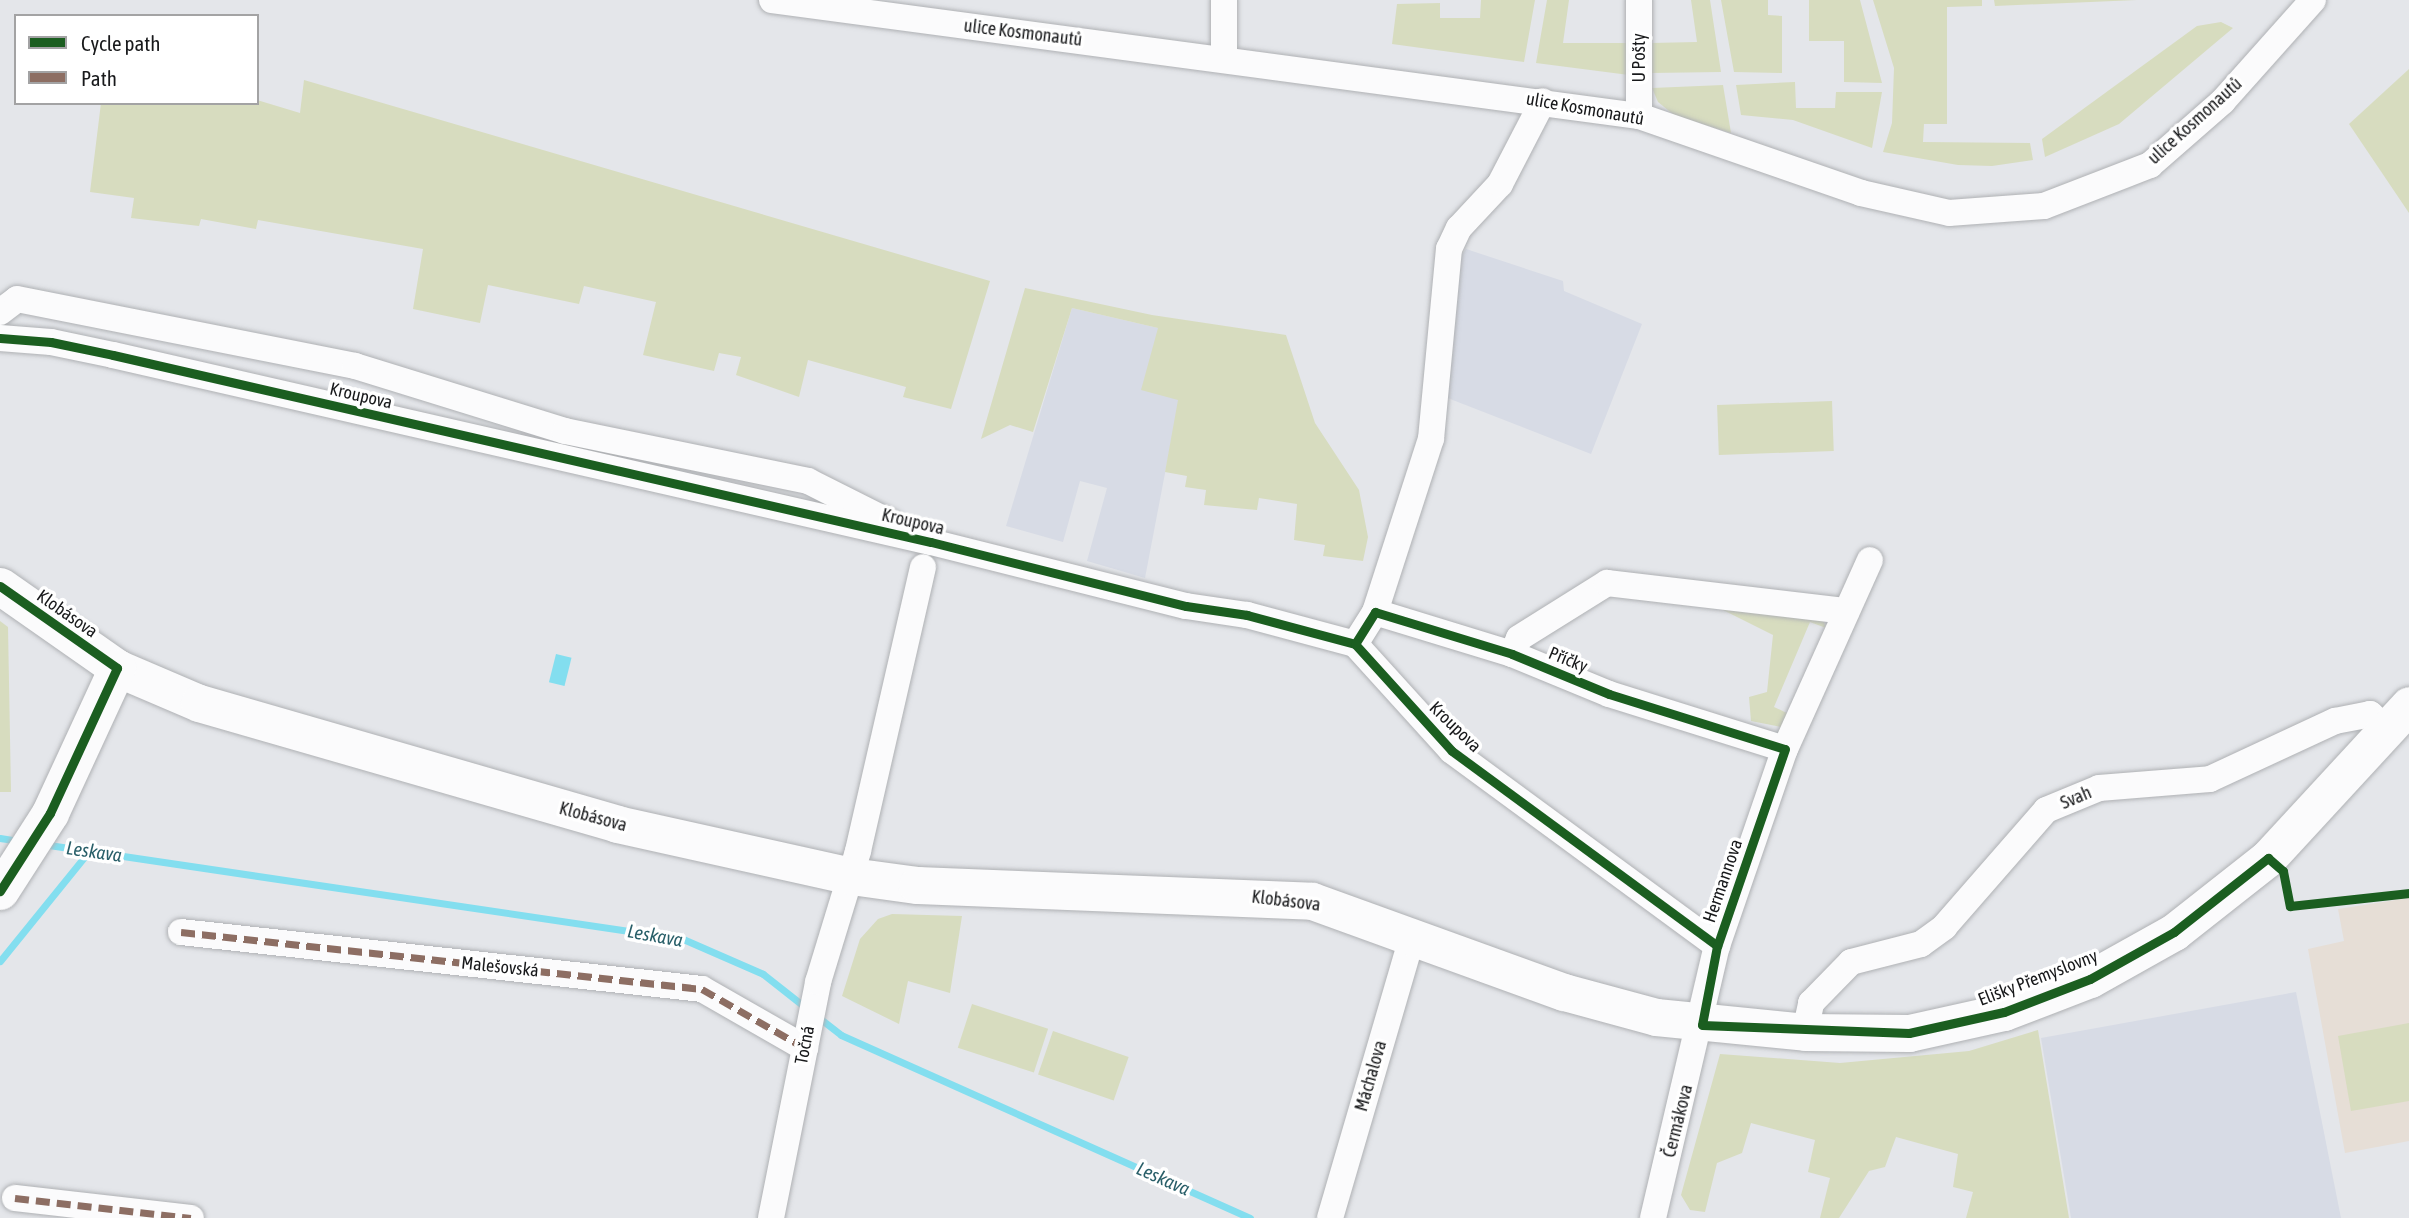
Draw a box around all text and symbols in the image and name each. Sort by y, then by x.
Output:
legend [14,14,259,105]
street label: ulice Kosmonautů [962,15,1084,51]
text: Cycle path [81,31,160,55]
street label: U Pošty [1628,33,1650,83]
text: Path [81,66,117,90]
street label: ulice Kosmonautů [2143,73,2247,169]
street label: ulice Kosmonautů [1524,88,1646,130]
street label: Kroupova [328,378,394,414]
street label: Kroupova [880,504,946,540]
street label: Klobásova [33,585,101,643]
street label: Příčky [1545,642,1591,678]
street label: Kroupova [1425,697,1485,757]
street label: Svah [2057,782,2095,814]
street label: Klobásova [557,798,629,836]
water label: Leskava [65,837,123,867]
street label: Hermannova [1699,837,1747,925]
street label: Klobásova [1250,886,1322,916]
water label: Leskava [625,920,685,952]
street label: Elišky Přemyslovny [1975,945,2101,1011]
street label: Malešovská [460,952,540,982]
street label: Točná [791,1024,819,1066]
street label: Máchalova [1351,1038,1391,1114]
street label: Čermákova [1659,1082,1697,1160]
water label: Leskava [1133,1157,1193,1201]

